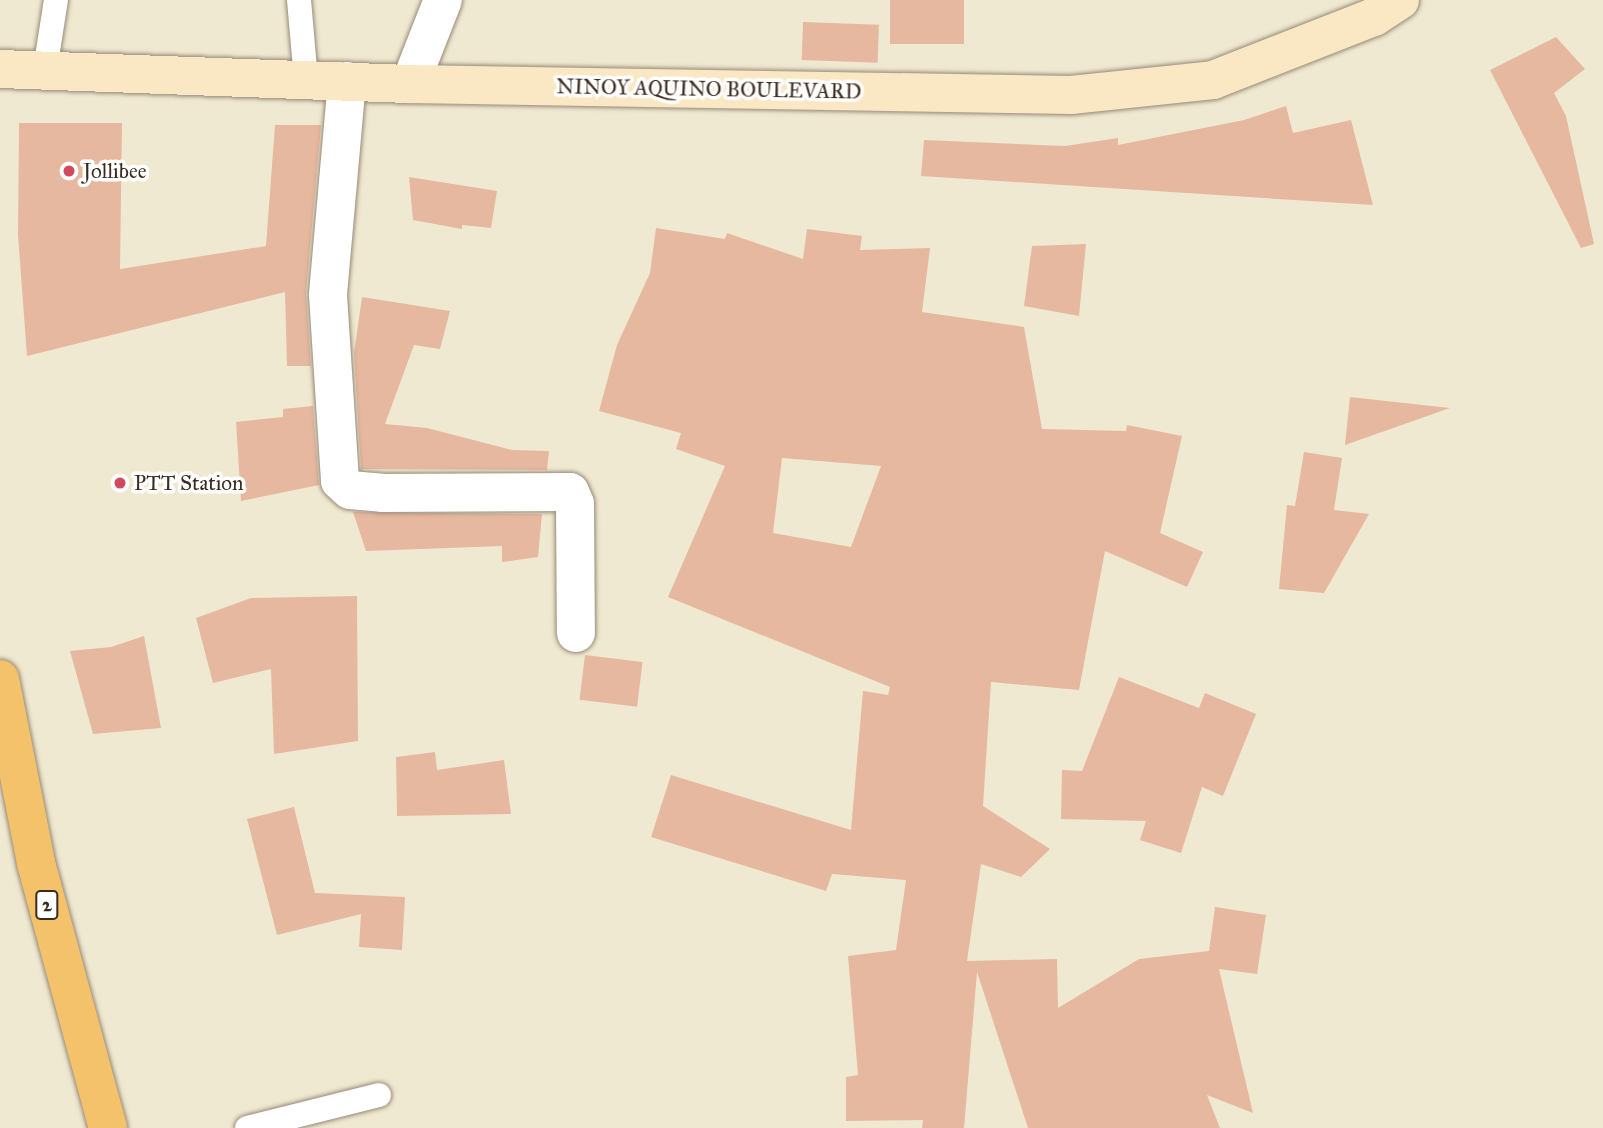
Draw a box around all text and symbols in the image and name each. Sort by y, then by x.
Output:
street label: NINOY AQUINO BOULEVARD [556,74,862,104]
place label: Jollibee [83,158,146,184]
marker: Jollibee [61,163,77,179]
place label: PTT Station [134,470,243,496]
marker: PTT Station [112,475,128,491]
road number: 2 [35,890,59,920]

